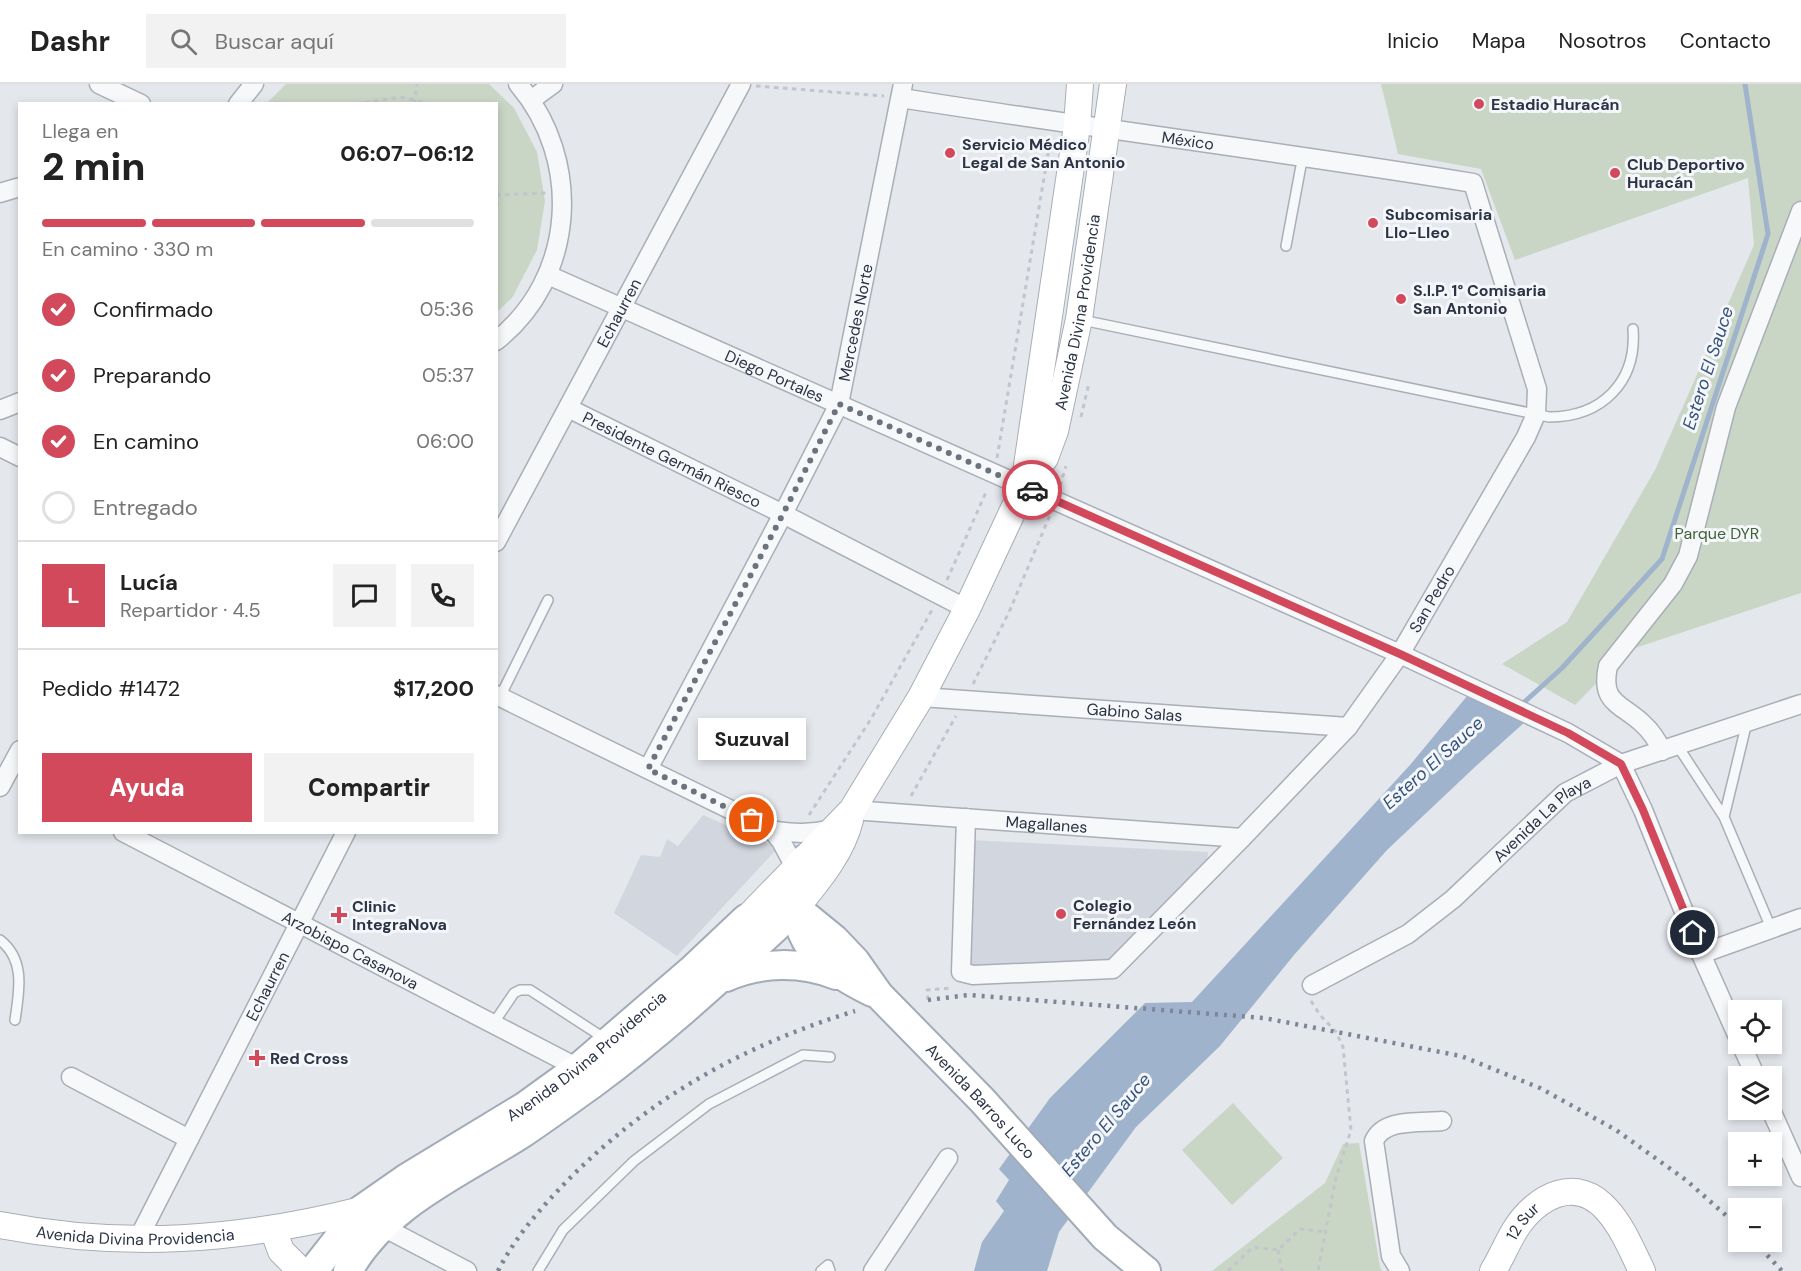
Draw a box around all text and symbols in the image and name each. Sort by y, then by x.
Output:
search box [146,14,566,68]
text: Dashr [30,23,110,60]
icon: search [167,25,200,58]
text: Buscar aquí [215,27,334,56]
text: Inicio [1387,27,1439,55]
text: Mapa [1472,27,1526,55]
text: Nosotros [1559,27,1647,55]
text: Contacto [1680,27,1771,55]
place label: Estadio Huracán [1491,94,1619,115]
marker: Estadio Huracán [1472,97,1486,111]
text: Llega en [42,118,119,144]
street label: México [1160,126,1215,154]
place label: Servicio Médico Legal de San Antonio [962,134,1125,173]
text: 06:07–06:12 [340,139,474,168]
text: 2 min [42,141,146,192]
marker: Servicio Médico Legal de San Antonio [943,146,957,160]
place label: Club Deportivo Huracán [1627,154,1745,193]
marker: Club Deportivo Huracán [1608,166,1622,180]
place label: Subcomisaria Llo-Lleo [1385,204,1492,243]
street label: Avenida Divina Providencia [1049,213,1105,412]
marker: Subcomisaria Llo-Lleo [1366,216,1380,230]
text: En camino · 330 m [42,236,213,262]
street label: Mercedes Norte [833,262,877,383]
street label: Echaurren [592,275,646,351]
place label: S.I.P. 1° Comisaria San Antonio [1413,280,1546,319]
marker: S.I.P. 1° Comisaria San Antonio [1394,292,1408,306]
icon: check [42,293,75,326]
text: Confirmado [93,295,213,324]
text: 05:36 [420,296,474,322]
water label: Estero El Sauce [1677,303,1739,433]
street label: Diego Portales [722,345,827,407]
icon: check [42,359,75,392]
text: Preparando [93,361,211,390]
text: 05:37 [422,362,474,388]
street label: Presidente Germán Riesco [579,406,765,512]
icon: check [42,425,75,458]
text: En camino [93,427,199,456]
text: 06:00 [416,428,474,454]
courier [1002,460,1062,520]
icon: car [1016,474,1049,507]
text: Entregado [93,493,198,522]
park label: Parque DYR [1675,523,1759,544]
street label: San Pedro [1404,562,1460,636]
button: chat [333,564,396,627]
button: phone [411,564,474,627]
text: Lucía [120,568,178,597]
text: L [67,581,80,610]
text: Repartidor · 4.5 [120,597,261,623]
text: Pedido #1472 [42,674,180,703]
text: $17,200 [393,674,474,703]
street label: Gabino Salas [1086,698,1183,726]
water label: Estero El Sauce [1377,711,1489,815]
callout: Suzuval [698,718,806,760]
text: Suzuval [715,726,789,752]
button: Ayuda [42,753,252,822]
button: Compartir [264,753,474,822]
street label: Avenida La Playa [1489,771,1594,866]
pin [726,794,777,845]
icon: bag [735,803,768,836]
street label: Magallanes [1005,811,1088,837]
place label: Colegio Fernández León [1073,895,1196,934]
place label: Clinic IntegraNova [352,896,447,935]
street label: Arzobispo Casanova [278,906,422,994]
marker: Clinic IntegraNova [330,906,348,924]
marker: Colegio Fernández León [1054,907,1068,921]
pin [1667,907,1718,958]
icon: home [1676,916,1709,949]
street label: Echaurren [241,948,294,1024]
street label: Avenida Divina Providencia [502,986,671,1126]
map controls [1728,1000,1782,1252]
button: locate [1728,1000,1782,1054]
street label: Avenida Barros Luco [922,1039,1040,1163]
place label: Red Cross [270,1048,349,1069]
marker: Red Cross [248,1049,266,1067]
button: layers [1728,1066,1782,1120]
water label: Estero El Sauce [1056,1068,1156,1182]
button: + [1728,1132,1782,1186]
street label: 12 Sur [1501,1197,1543,1244]
button: − [1728,1198,1782,1252]
street label: Avenida Divina Providencia [35,1221,235,1250]

